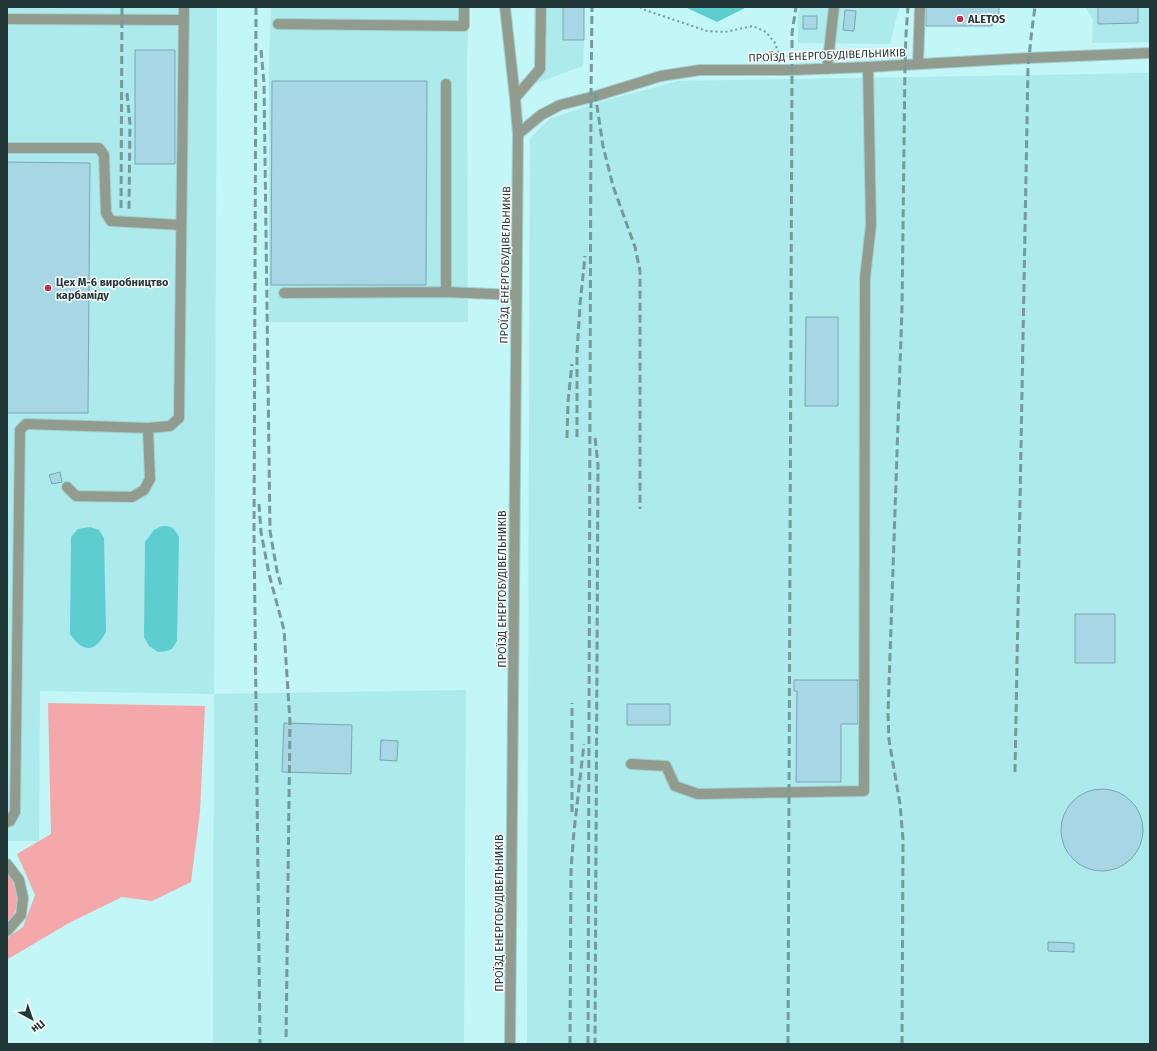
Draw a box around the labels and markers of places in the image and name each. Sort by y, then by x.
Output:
place label: ALETOS [967,13,1006,26]
marker: ALETOS [955,14,965,24]
place label: Цех М-6 виробництво карбаміду [56,276,169,302]
marker: Цех М-6 виробництво карбаміду [43,283,53,293]

